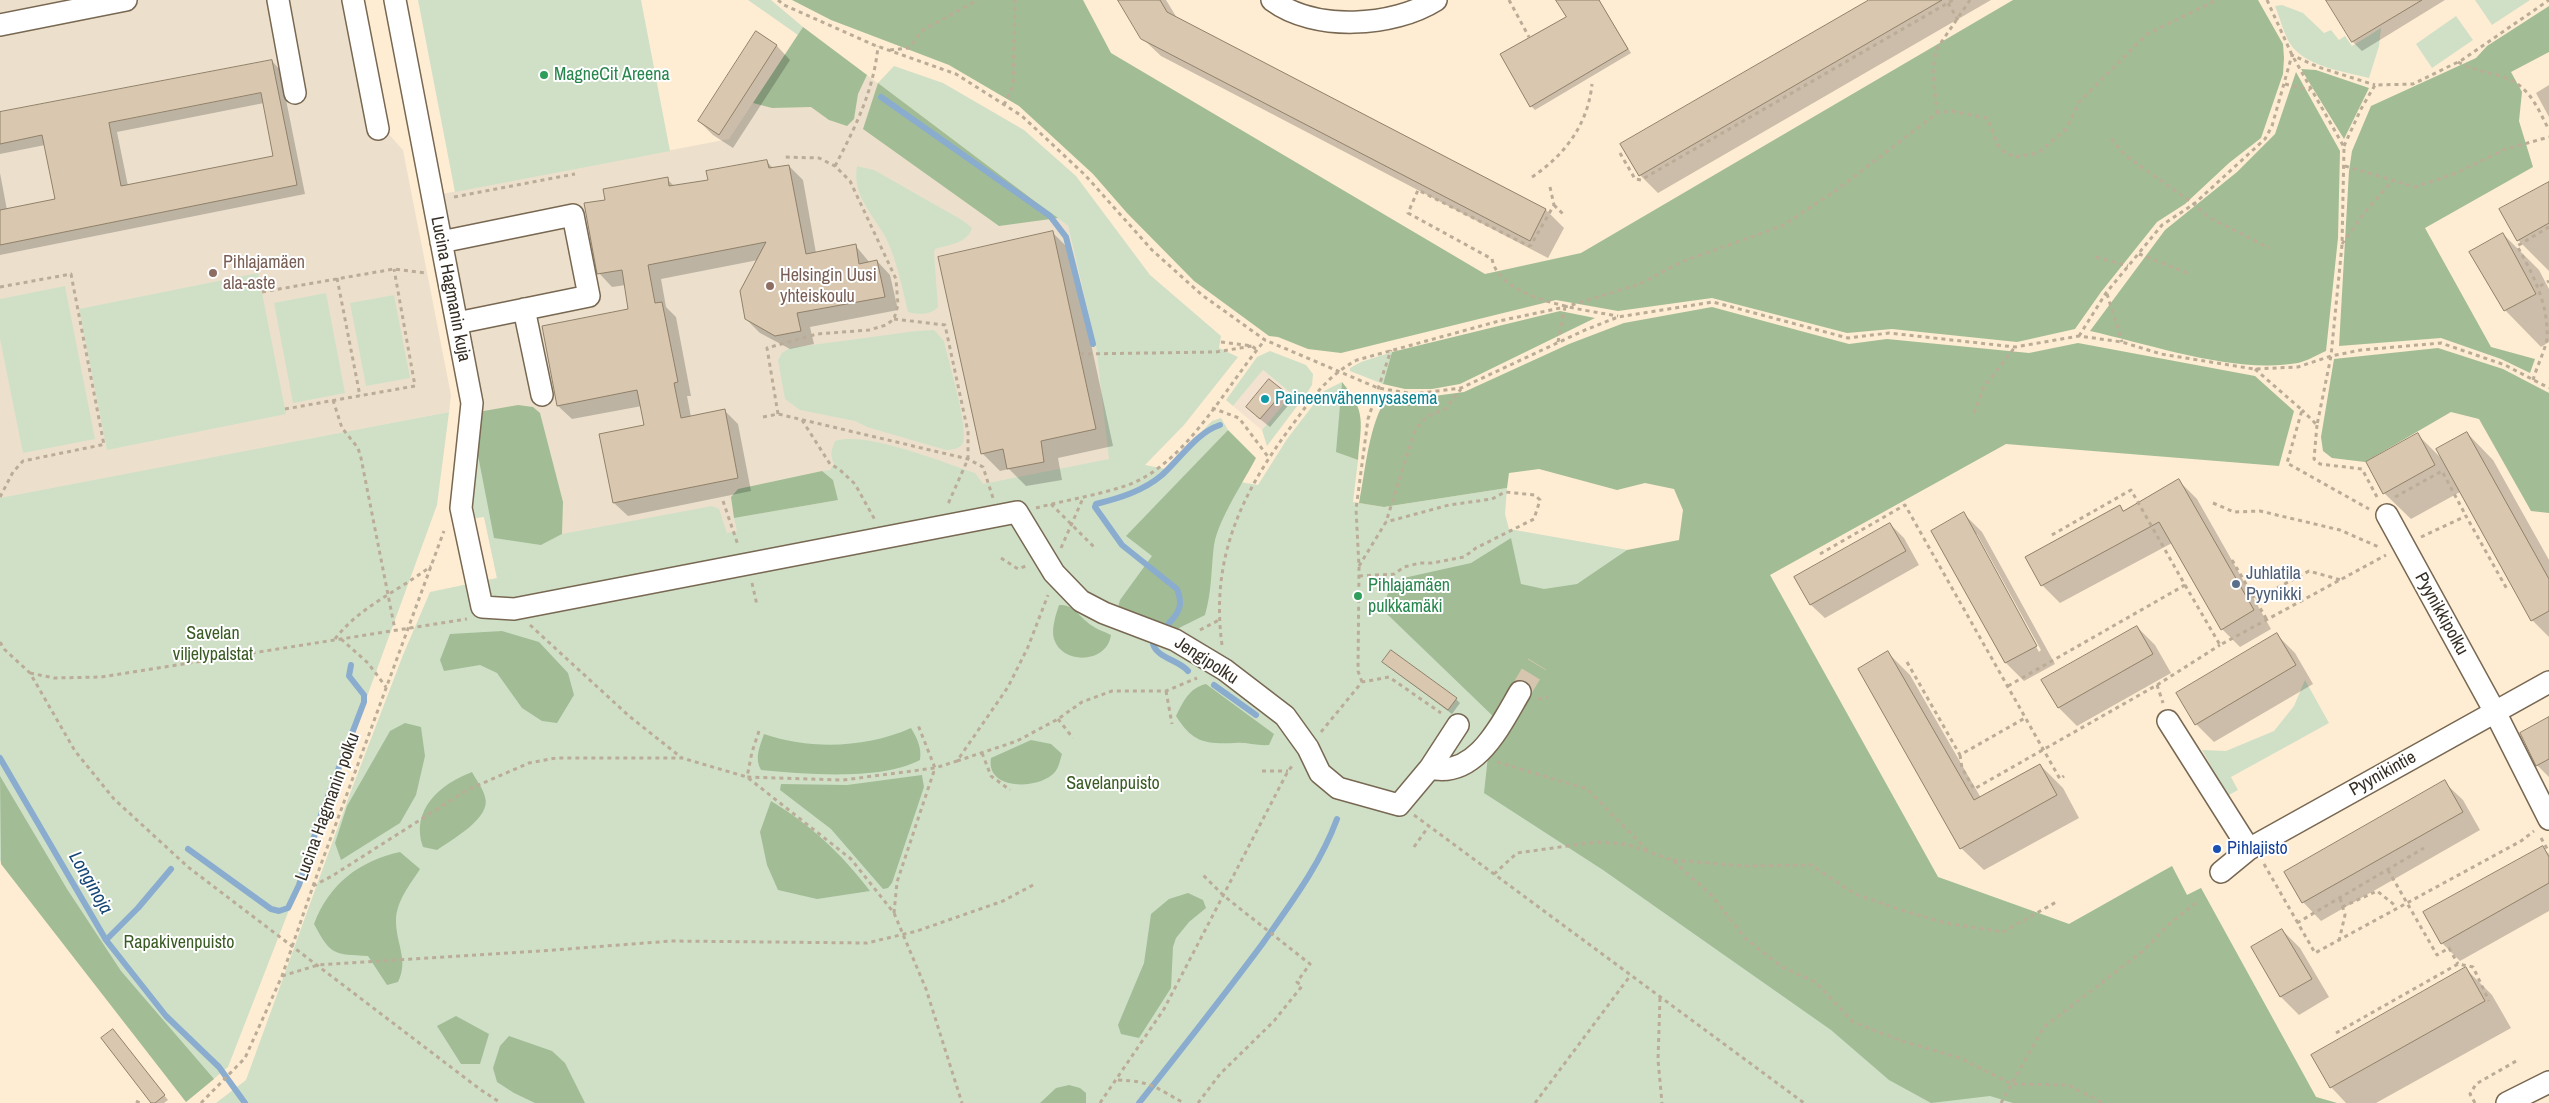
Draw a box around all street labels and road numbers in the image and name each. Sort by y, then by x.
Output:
street label: Lucina Hagmanin kuja [425,214,475,364]
street label: Pyynikkipolku [2409,569,2473,659]
street label: Jengipolku [1170,633,1242,689]
street label: Lucina Hagmanin polku [291,730,365,884]
street label: Pyynikintie [2346,747,2420,801]

